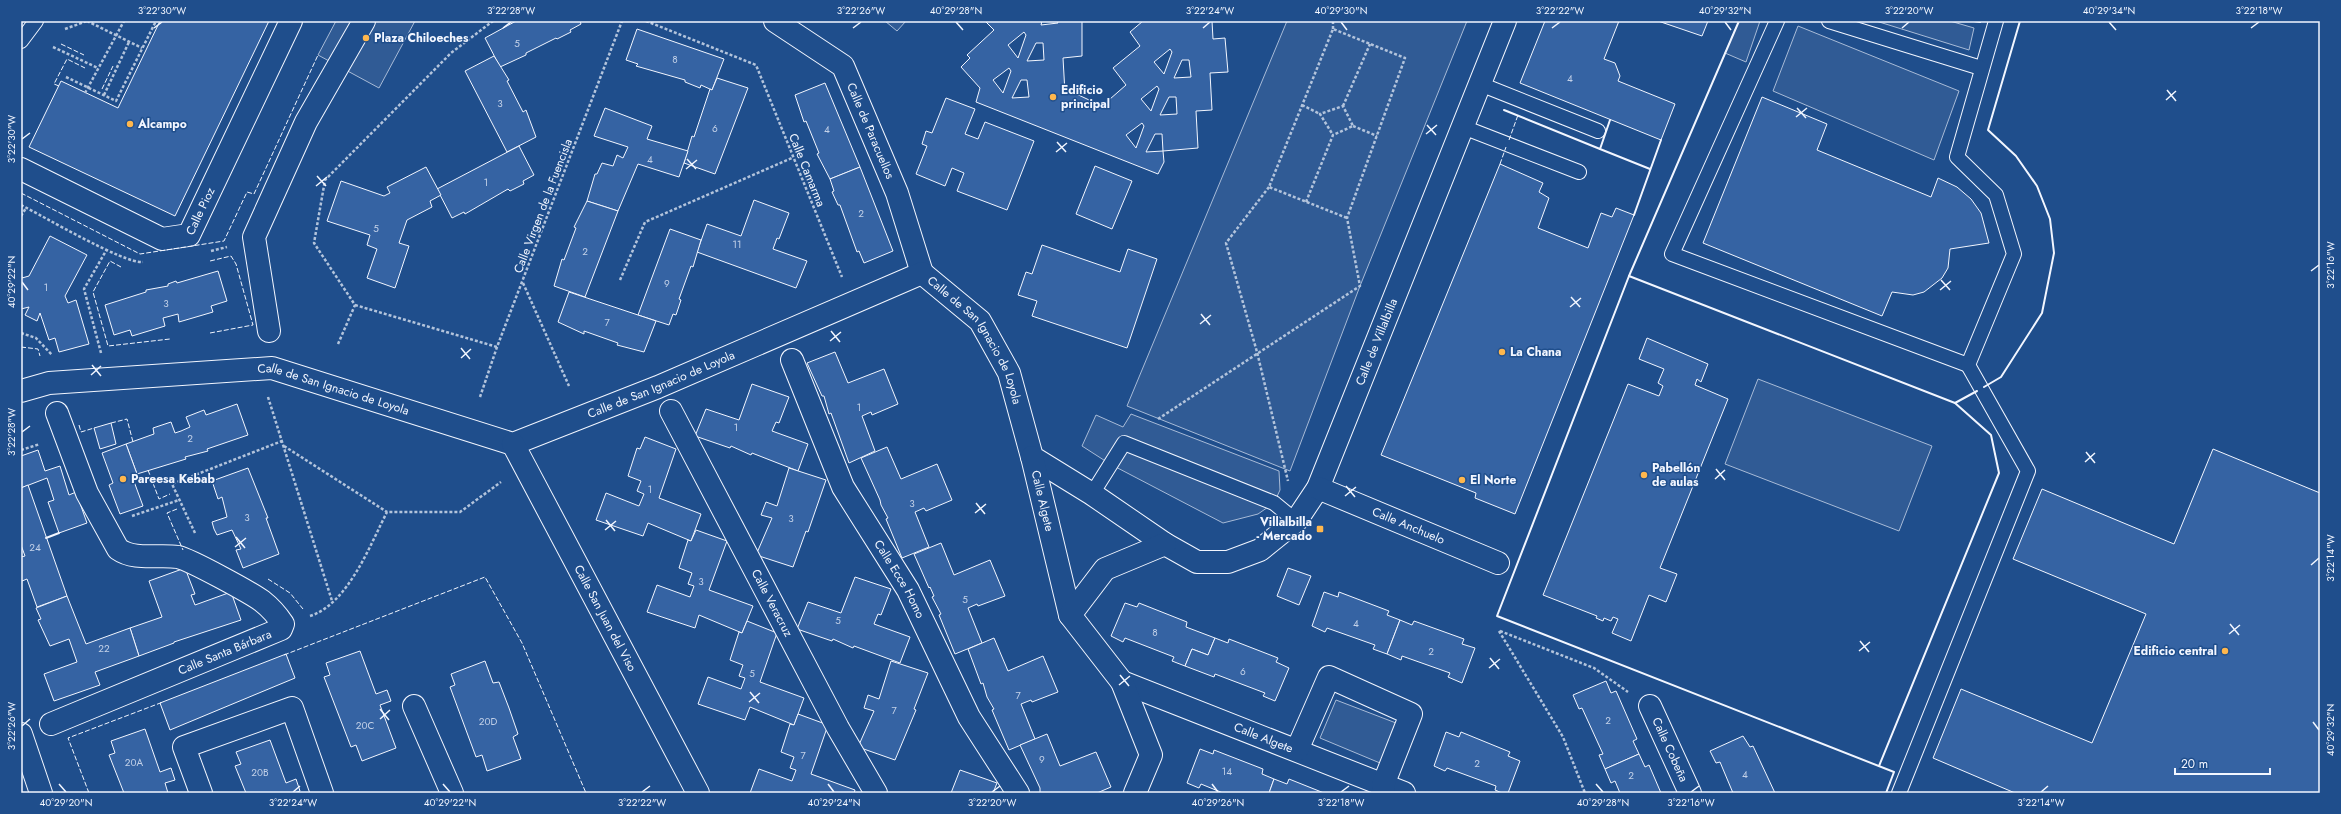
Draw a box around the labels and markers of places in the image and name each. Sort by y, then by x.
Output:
place label: Plaza Chiloeches [374,29,469,47]
marker: Plaza Chiloeches [361,33,371,43]
place label: Edificio principal [1061,81,1110,113]
marker: Edificio principal [1048,92,1058,102]
place label: Alcampo [137,115,187,133]
marker: Alcampo [125,119,135,129]
place label: La Chana [1510,343,1561,361]
marker: La Chana [1497,347,1507,357]
place label: Pabellón de aulas [1652,459,1700,491]
place label: Pareesa Kebab [131,470,215,488]
marker: Pabellón de aulas [1639,470,1649,480]
place label: El Norte [1470,471,1516,489]
marker: Pareesa Kebab [118,474,128,484]
marker: El Norte [1457,475,1467,485]
place label: Villalbilla - Mercado [1257,513,1312,545]
marker: Villalbilla - Mercado [1315,524,1325,534]
place label: Edificio central [2134,642,2217,660]
marker: Edificio central [2220,646,2230,656]

